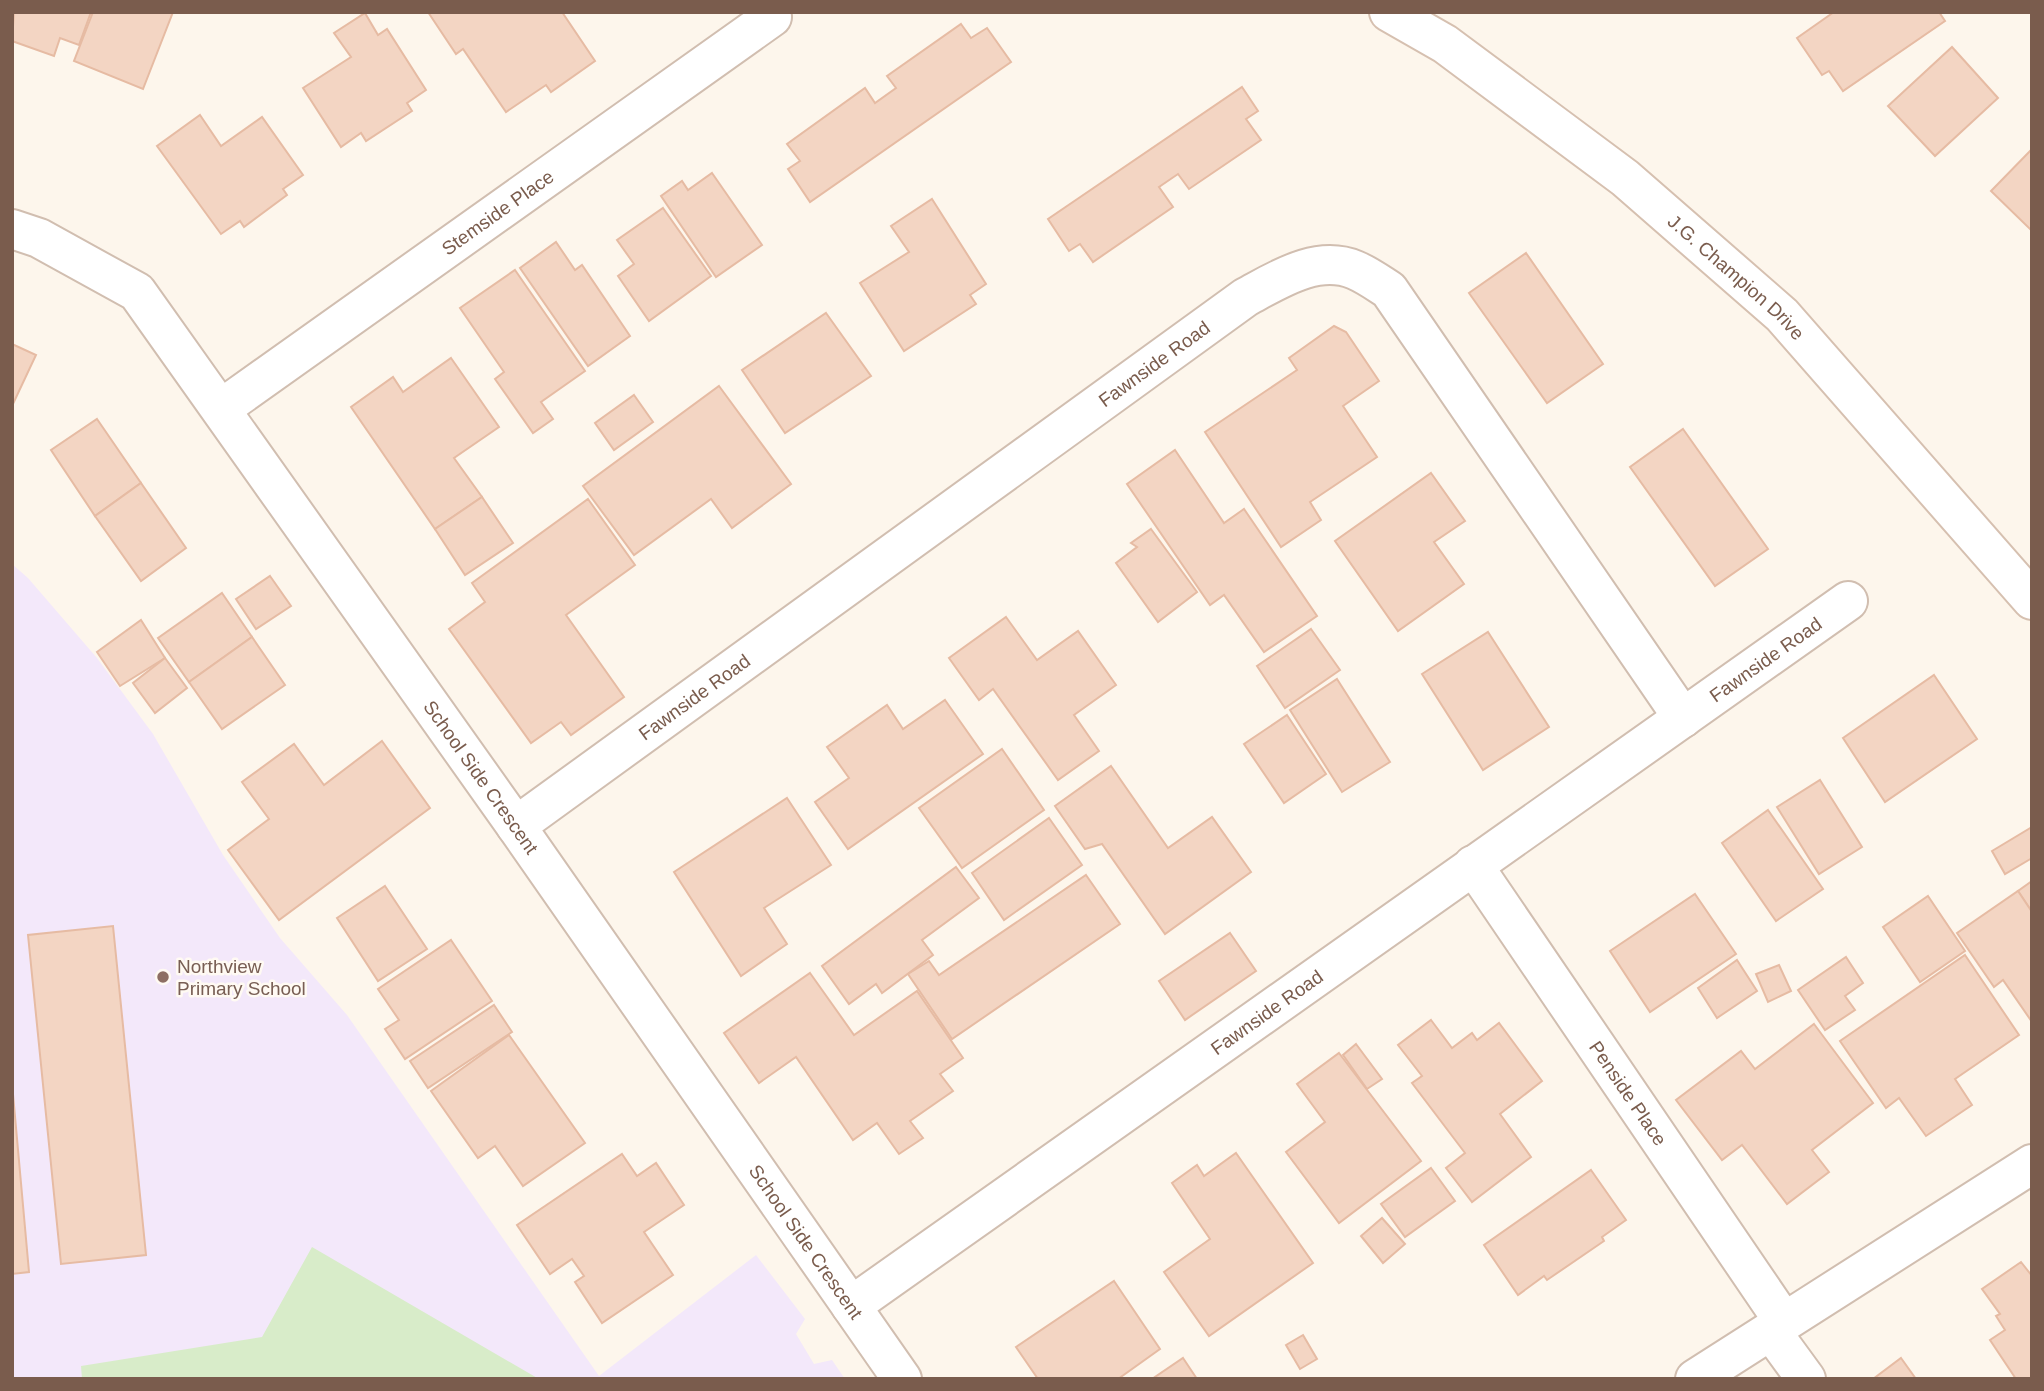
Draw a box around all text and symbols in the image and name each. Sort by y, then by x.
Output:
street label: Stemside Place [438,166,558,259]
street label: J.G. Champion Drive [1664,210,1809,344]
street label: Fawnside Road [1095,317,1214,411]
street label: Fawnside Road [1706,613,1826,706]
street label: Fawnside Road [635,650,754,745]
street label: School Side Crescent [419,697,543,859]
place label: Northview Primary School [177,956,306,999]
street label: Fawnside Road [1207,966,1327,1059]
marker: Northview Primary School [155,969,171,985]
street label: Penside Place [1585,1037,1671,1150]
street label: School Side Crescent [745,1161,867,1323]

